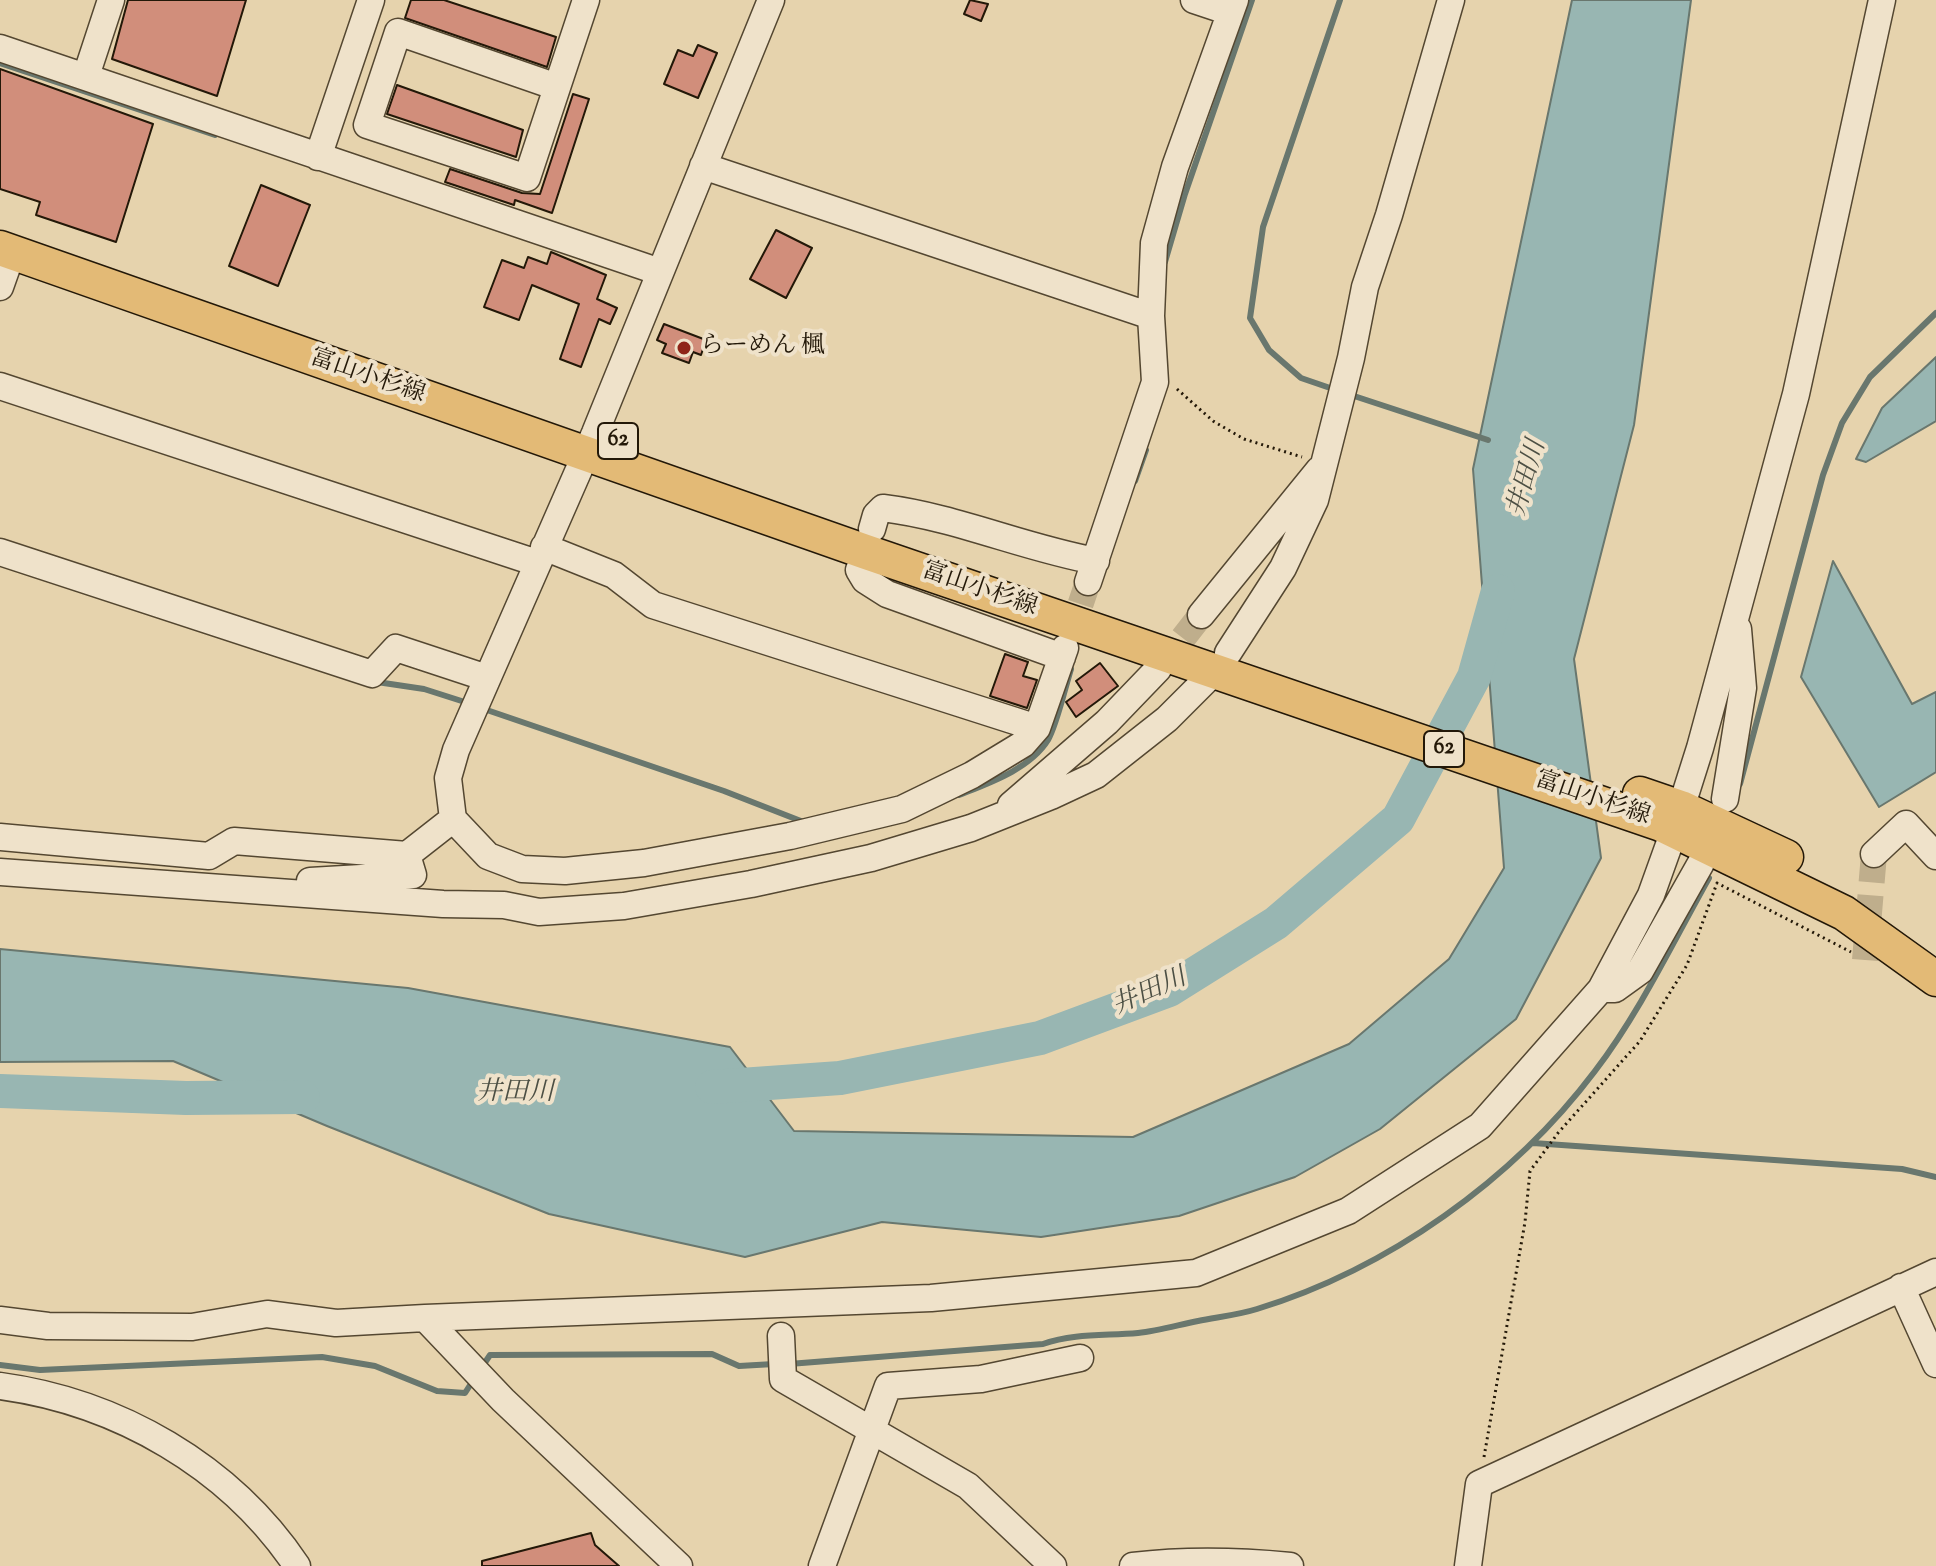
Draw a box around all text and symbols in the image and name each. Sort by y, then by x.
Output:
place label: らーめん 楓 [700,334,825,362]
marker: らーめん 楓 [675,339,693,357]
street label: 富山小杉線 [306,345,428,411]
road number: 62 [598,423,638,459]
water label: 井田川 [1503,437,1555,521]
street label: 富山小杉線 [918,558,1040,624]
road number: 62 [1424,731,1464,767]
street label: 富山小杉線 [1531,767,1653,833]
water label: 井田川 [1108,964,1192,1024]
water label: 井田川 [476,1079,554,1111]

